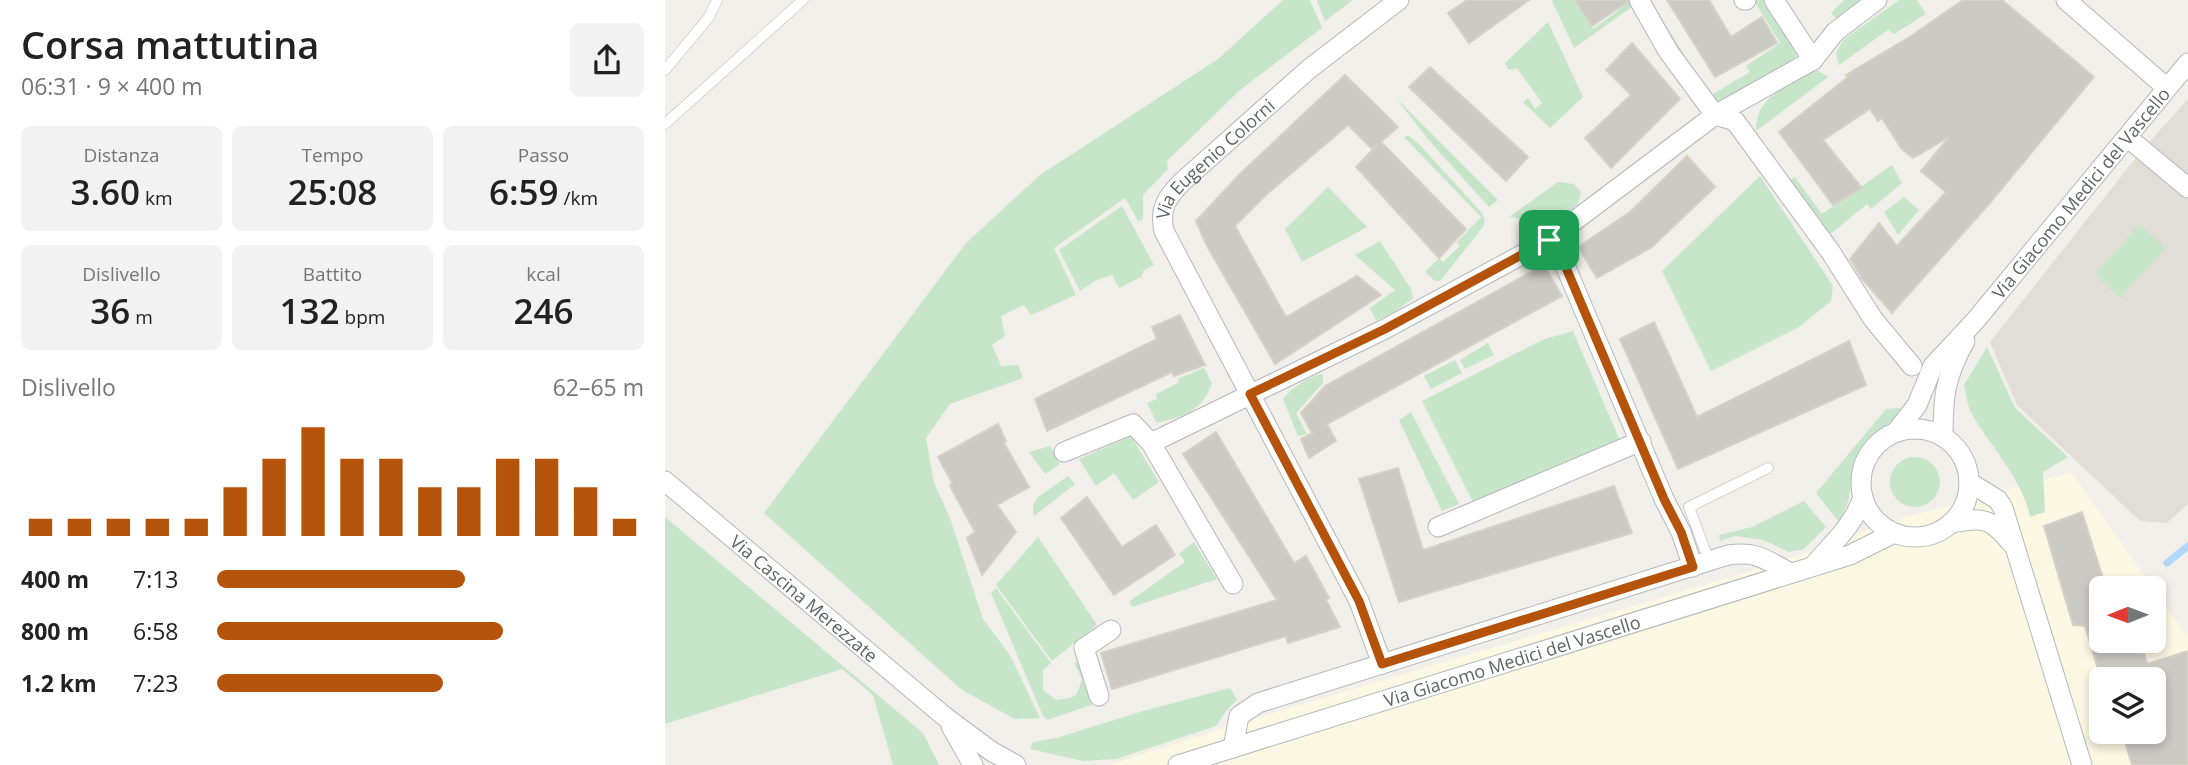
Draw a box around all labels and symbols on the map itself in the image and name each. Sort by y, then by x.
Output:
street label: Via Giacomo Medici del Vascello [1986,82,2175,304]
street label: Via Eugenio Colorni [1150,93,1279,220]
pin [1519,210,1579,270]
street label: Via Cascina Merezzate [725,529,883,667]
north arrow [2089,576,2167,653]
street label: Via Giacomo Medici del Vascello [1381,609,1643,712]

